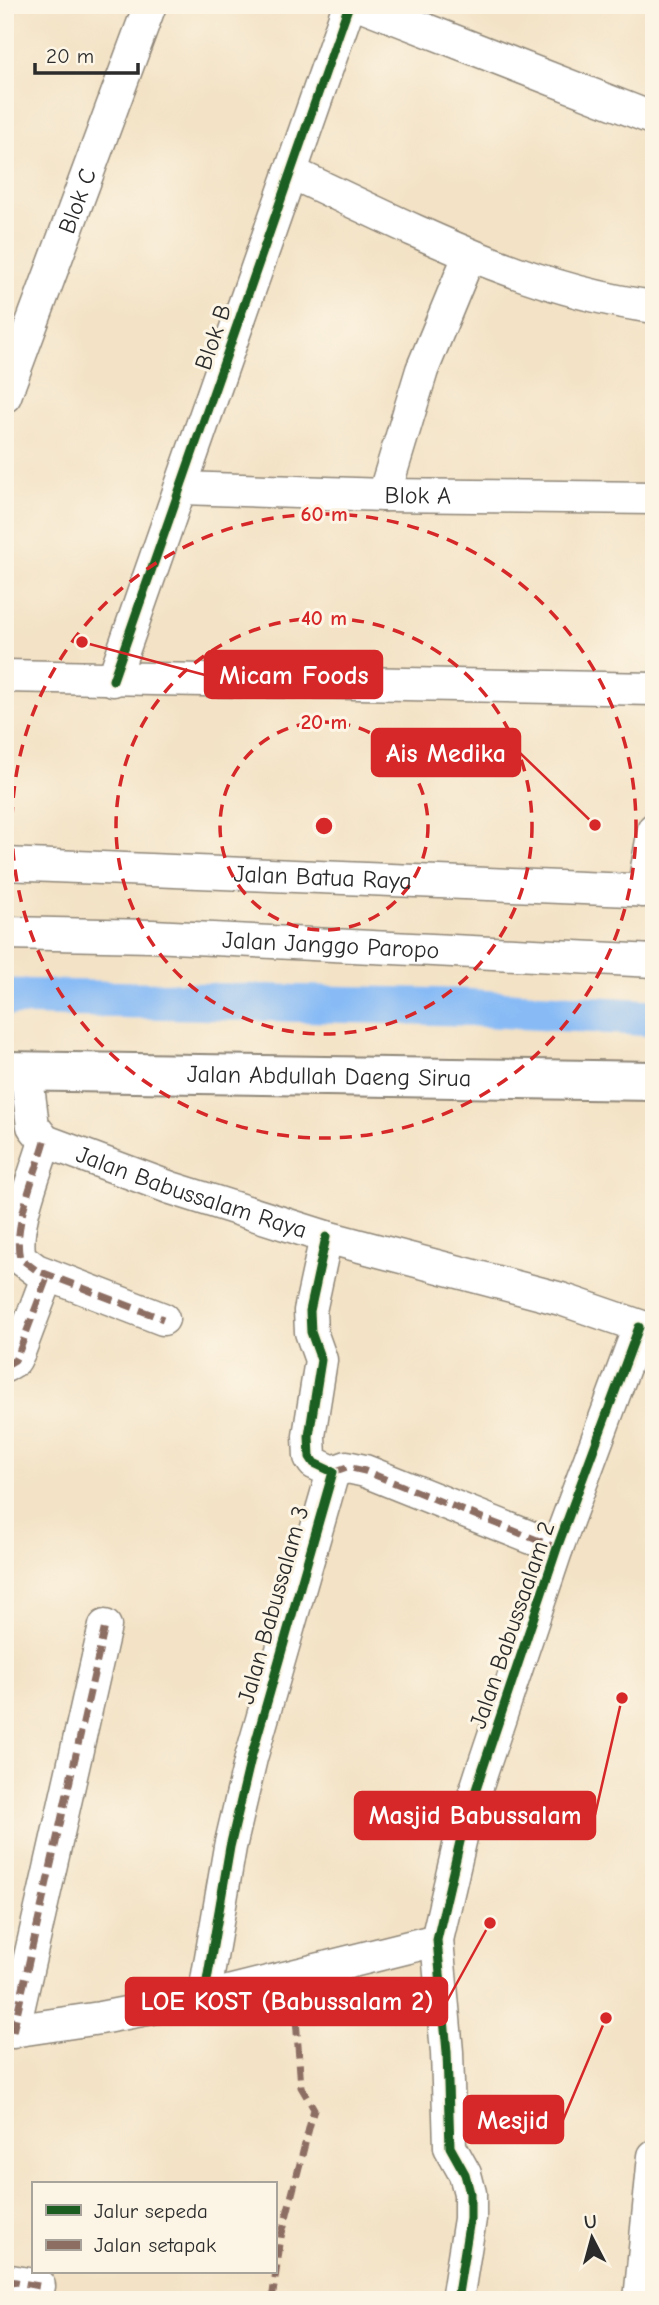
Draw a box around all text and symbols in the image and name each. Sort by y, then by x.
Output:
scale bar [35,32,138,76]
text: 20 m [46,44,94,68]
street label: Blok C [53,165,102,237]
street label: Blok B [189,301,237,373]
street label: Blok A [384,481,451,510]
text: 60 m [300,502,348,526]
text: 40 m [301,606,347,630]
callout: Micam Foods [205,651,382,698]
text: Micam Foods [219,661,369,691]
text: 20 m [301,710,347,734]
callout: Ais Medika [372,729,520,776]
text: Ais Medika [386,739,506,769]
centre of rings [312,814,336,838]
street label: Jalan Batua Raya [233,860,412,895]
street label: Jalan Janggo Paropo [222,926,440,964]
street label: Jalan Abdullah Daeng Sirua [187,1060,471,1092]
street label: Jalan Babussalam Raya [72,1140,310,1244]
street label: Jalan Babussalam 3 [231,1503,315,1707]
street label: Jalan Babussaalam 2 [463,1518,561,1732]
callout: Masjid Babussalam [355,1792,595,1839]
text: Masjid Babussalam [369,1801,581,1831]
callout: LOE KOST (Babussalam 2) [126,1978,447,2025]
text: LOE KOST (Babussalam 2) [140,1987,434,2017]
callout: Mesjid [464,2096,563,2143]
text: Mesjid [477,2106,549,2136]
legend [32,2182,276,2274]
text: Jalur sepeda [94,2199,208,2223]
north arrow [558,2204,628,2274]
text: U [583,2210,598,2234]
text: Jalan setapak [94,2233,216,2257]

